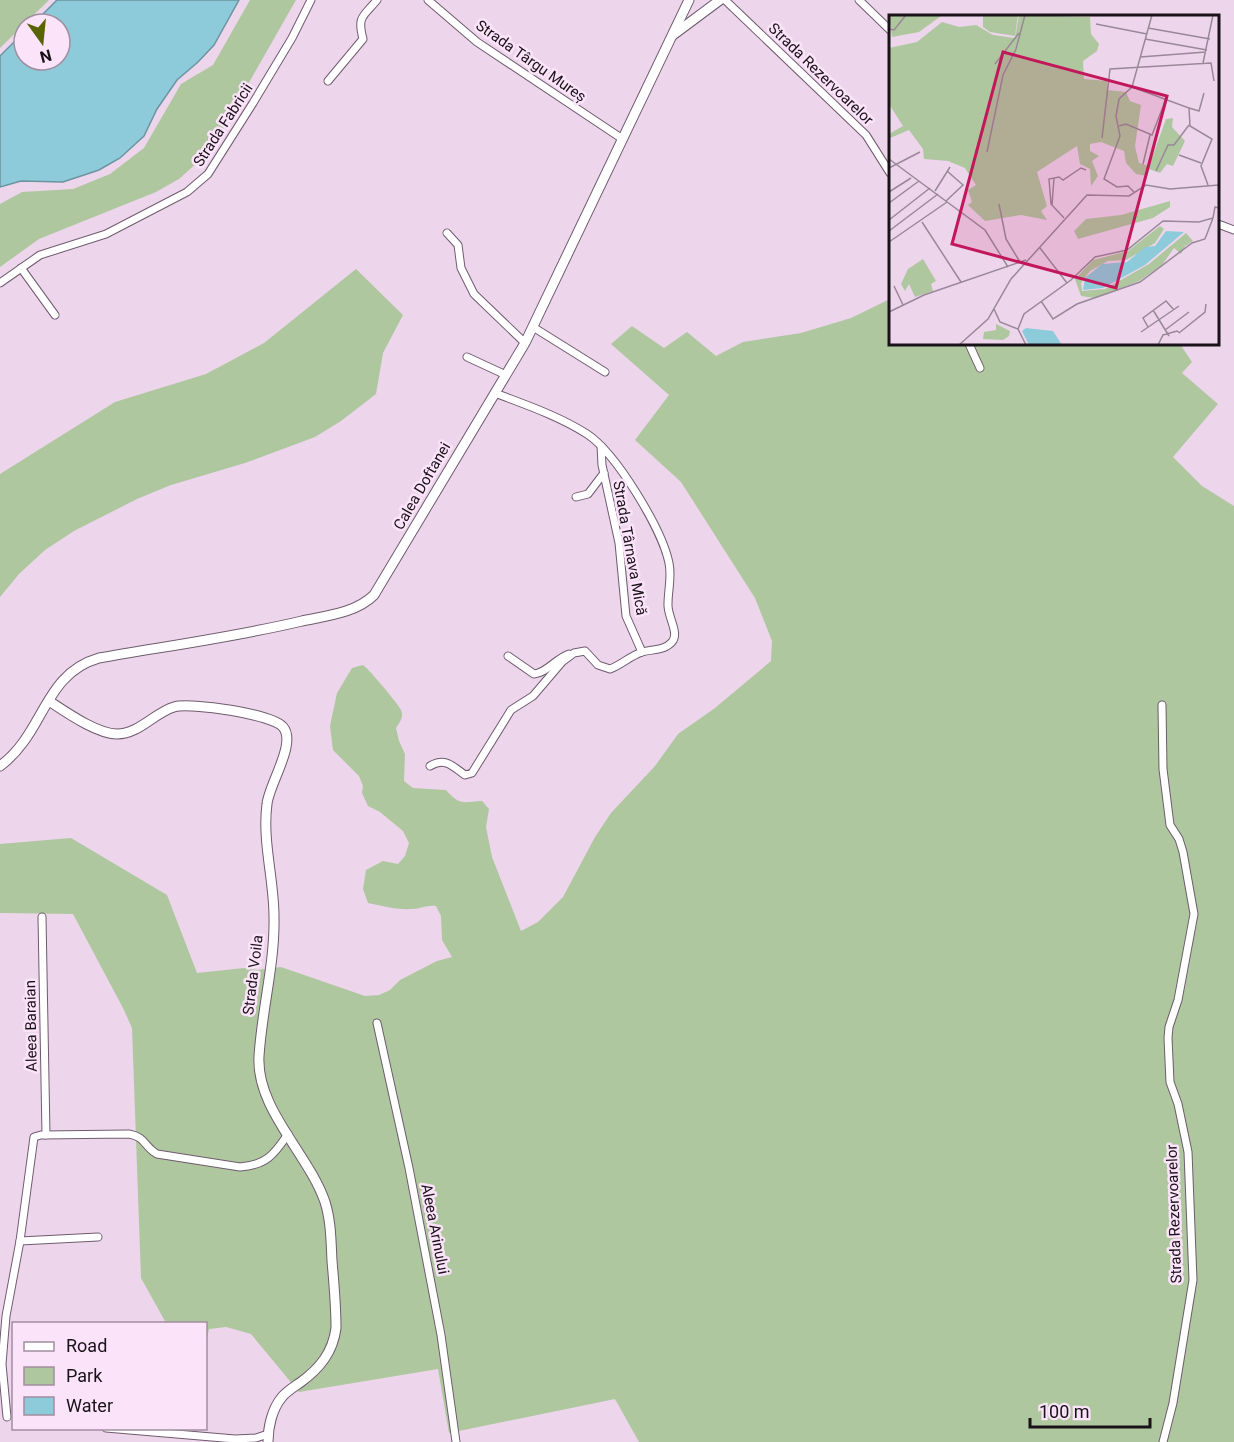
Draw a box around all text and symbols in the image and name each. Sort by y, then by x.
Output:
north arrow [12,12,72,72]
inset map [889,15,1219,345]
street label: Strada Târgu Mureș [472,16,590,106]
street label: Strada Rezervoarelor [765,19,877,129]
text: N [38,45,54,67]
street label: Strada Fabricii [189,80,257,170]
street label: Calea Doftanei [390,439,454,533]
street label: Strada Târnava Mică [609,479,651,617]
street label: Strada Voila [239,934,267,1016]
street label: Aleea Baraian [21,980,41,1072]
street label: Strada Rezervoarelor [1163,1144,1185,1284]
street label: Aleea Arinului [417,1182,453,1276]
legend [12,1322,207,1430]
text: Road [66,1335,107,1356]
text: Park [66,1365,103,1386]
scale bar [1030,1391,1150,1429]
text: Water [66,1395,113,1416]
text: 100 m [1039,1401,1090,1422]

